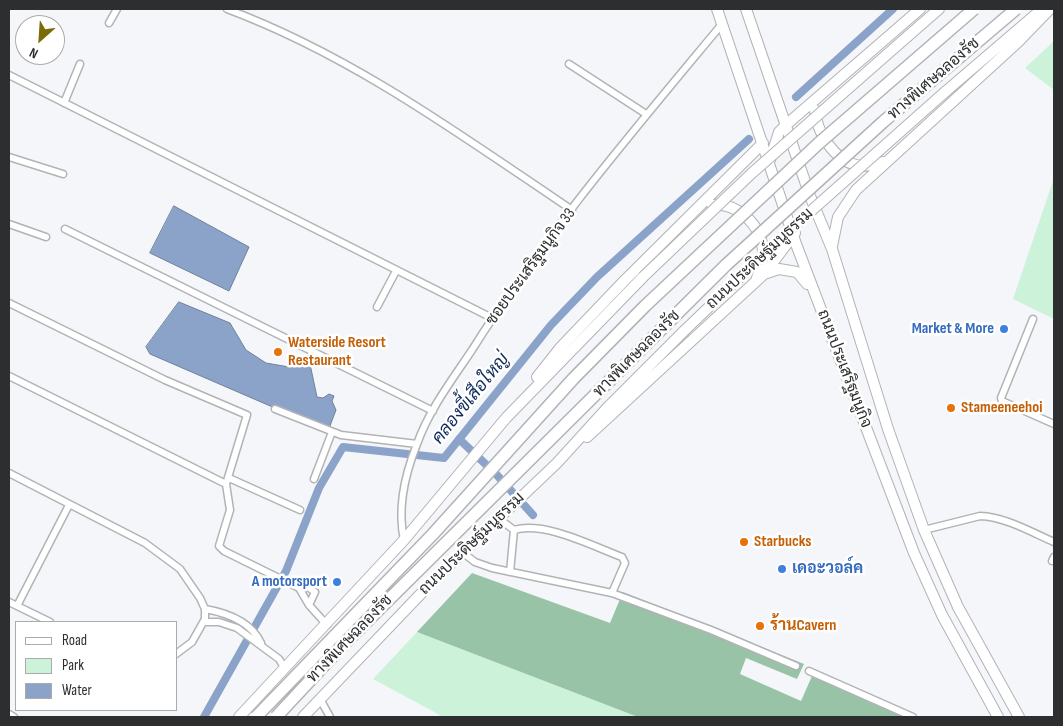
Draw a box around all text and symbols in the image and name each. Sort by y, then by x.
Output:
north arrow [15,15,65,65]
street label: ทางพิเศษฉลองรัช [884,34,984,124]
text: N [27,44,41,62]
street label: ถนนประดิษฐ์มนูธรรม [702,204,818,314]
street label: ซอยประเสริฐมนูกิจ 33 [482,205,580,329]
street label: ทางพิเศษฉลองรัช [590,307,684,401]
street label: ถนนประเสริฐมนูกิจ [813,307,875,431]
place label: Market & More [912,319,994,339]
marker: Market & More [998,323,1010,335]
place label: Waterside Resort Restaurant [288,333,386,371]
marker: Waterside Resort Restaurant [272,346,284,358]
water label: คลองขี้เสือใหญ่ [428,349,514,449]
place label: Stameeneehoi [961,398,1042,418]
marker: Stameeneehoi [945,402,957,414]
street label: ถนนประดิษฐ์มนูธรรม [415,489,529,599]
place label: Starbucks [754,532,811,552]
marker: Starbucks [738,536,750,548]
place label: เดอะวอล์ค [792,559,863,579]
marker: เดอะวอล์ค [776,563,788,575]
place label: A motorsport [252,572,327,592]
marker: A motorsport [331,576,343,588]
street label: ทางพิเศษฉลองรัช [303,591,397,687]
place label: ร้านCavern [770,616,836,636]
marker: ร้านCavern [754,620,766,632]
legend [15,621,178,711]
text: Road [62,631,87,650]
text: Park [62,656,84,675]
text: Water [62,681,92,700]

